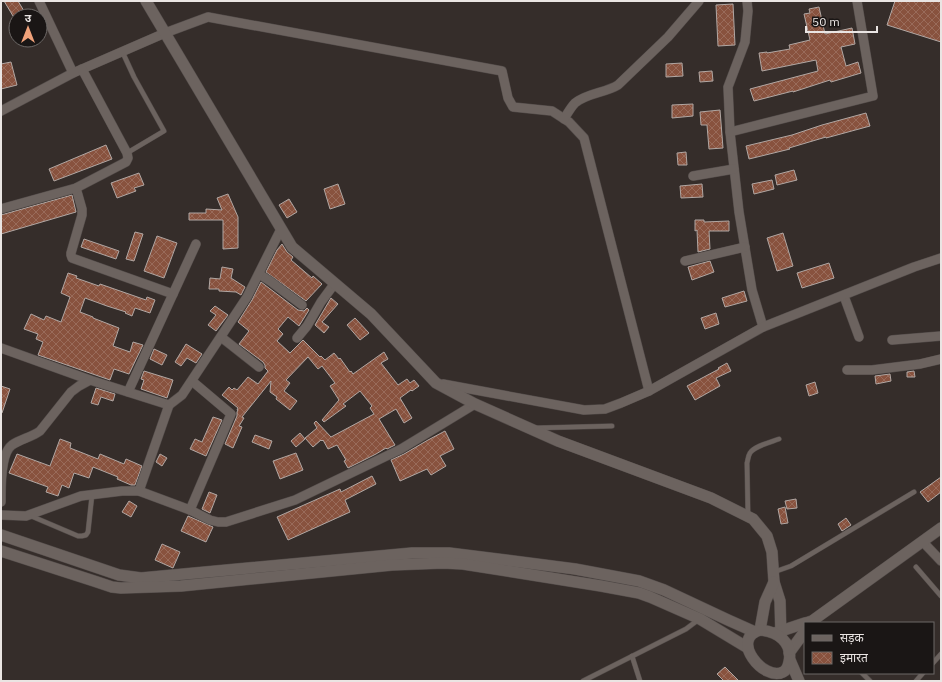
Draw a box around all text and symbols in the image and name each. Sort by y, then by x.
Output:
north arrow [8,8,48,48]
scale bar [806,8,877,34]
text: उ [25,11,32,25]
text: 50 m [812,14,840,29]
legend [804,622,934,674]
text: सड़क [840,630,865,645]
text: इमारत [840,650,869,665]

